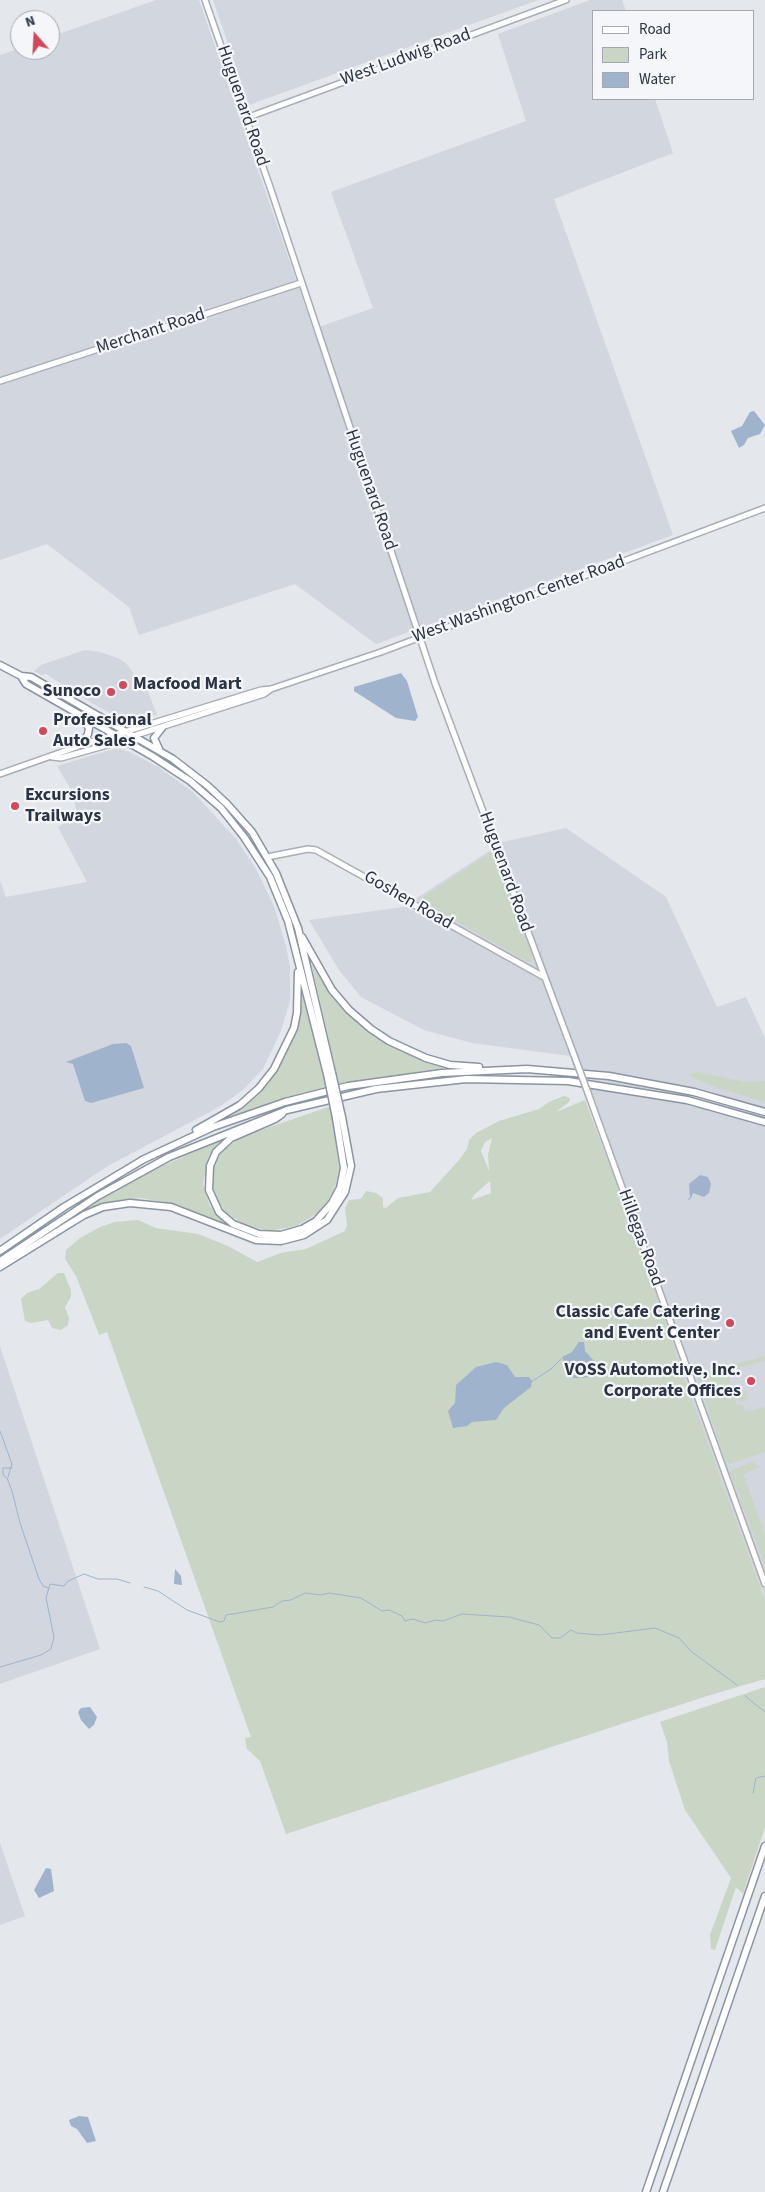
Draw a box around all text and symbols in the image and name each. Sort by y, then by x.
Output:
north arrow [10,10,60,60]
legend [592,10,755,100]
text: N [23,11,38,33]
text: Road [639,19,671,40]
street label: West Ludwig Road [338,24,474,92]
street label: Huguenard Road [211,43,273,169]
text: Park [639,44,667,65]
text: Water [639,69,675,90]
street label: Merchant Road [94,304,208,360]
street label: Huguenard Road [339,427,401,553]
street label: West Washington Center Road [410,551,628,649]
place label: Macfood Mart [133,674,242,696]
marker: Macfood Mart [117,679,129,691]
place label: Sunoco [43,681,101,703]
marker: Sunoco [105,686,117,698]
place label: Professional Auto Sales [53,710,152,752]
marker: Professional Auto Sales [37,725,49,737]
place label: Excursions Trailways [25,785,110,828]
marker: Excursions Trailways [9,800,21,812]
street label: Huguenard Road [473,809,537,935]
street label: Goshen Road [360,867,456,935]
street label: Hillegas Road [612,1187,668,1289]
place label: Classic Cafe Catering and Event Center [556,1302,720,1345]
marker: Classic Cafe Catering and Event Center [724,1317,736,1329]
place label: VOSS Automotive, Inc. Corporate Offices [565,1360,741,1402]
marker: VOSS Automotive, Inc. Corporate Offices [745,1375,757,1387]

